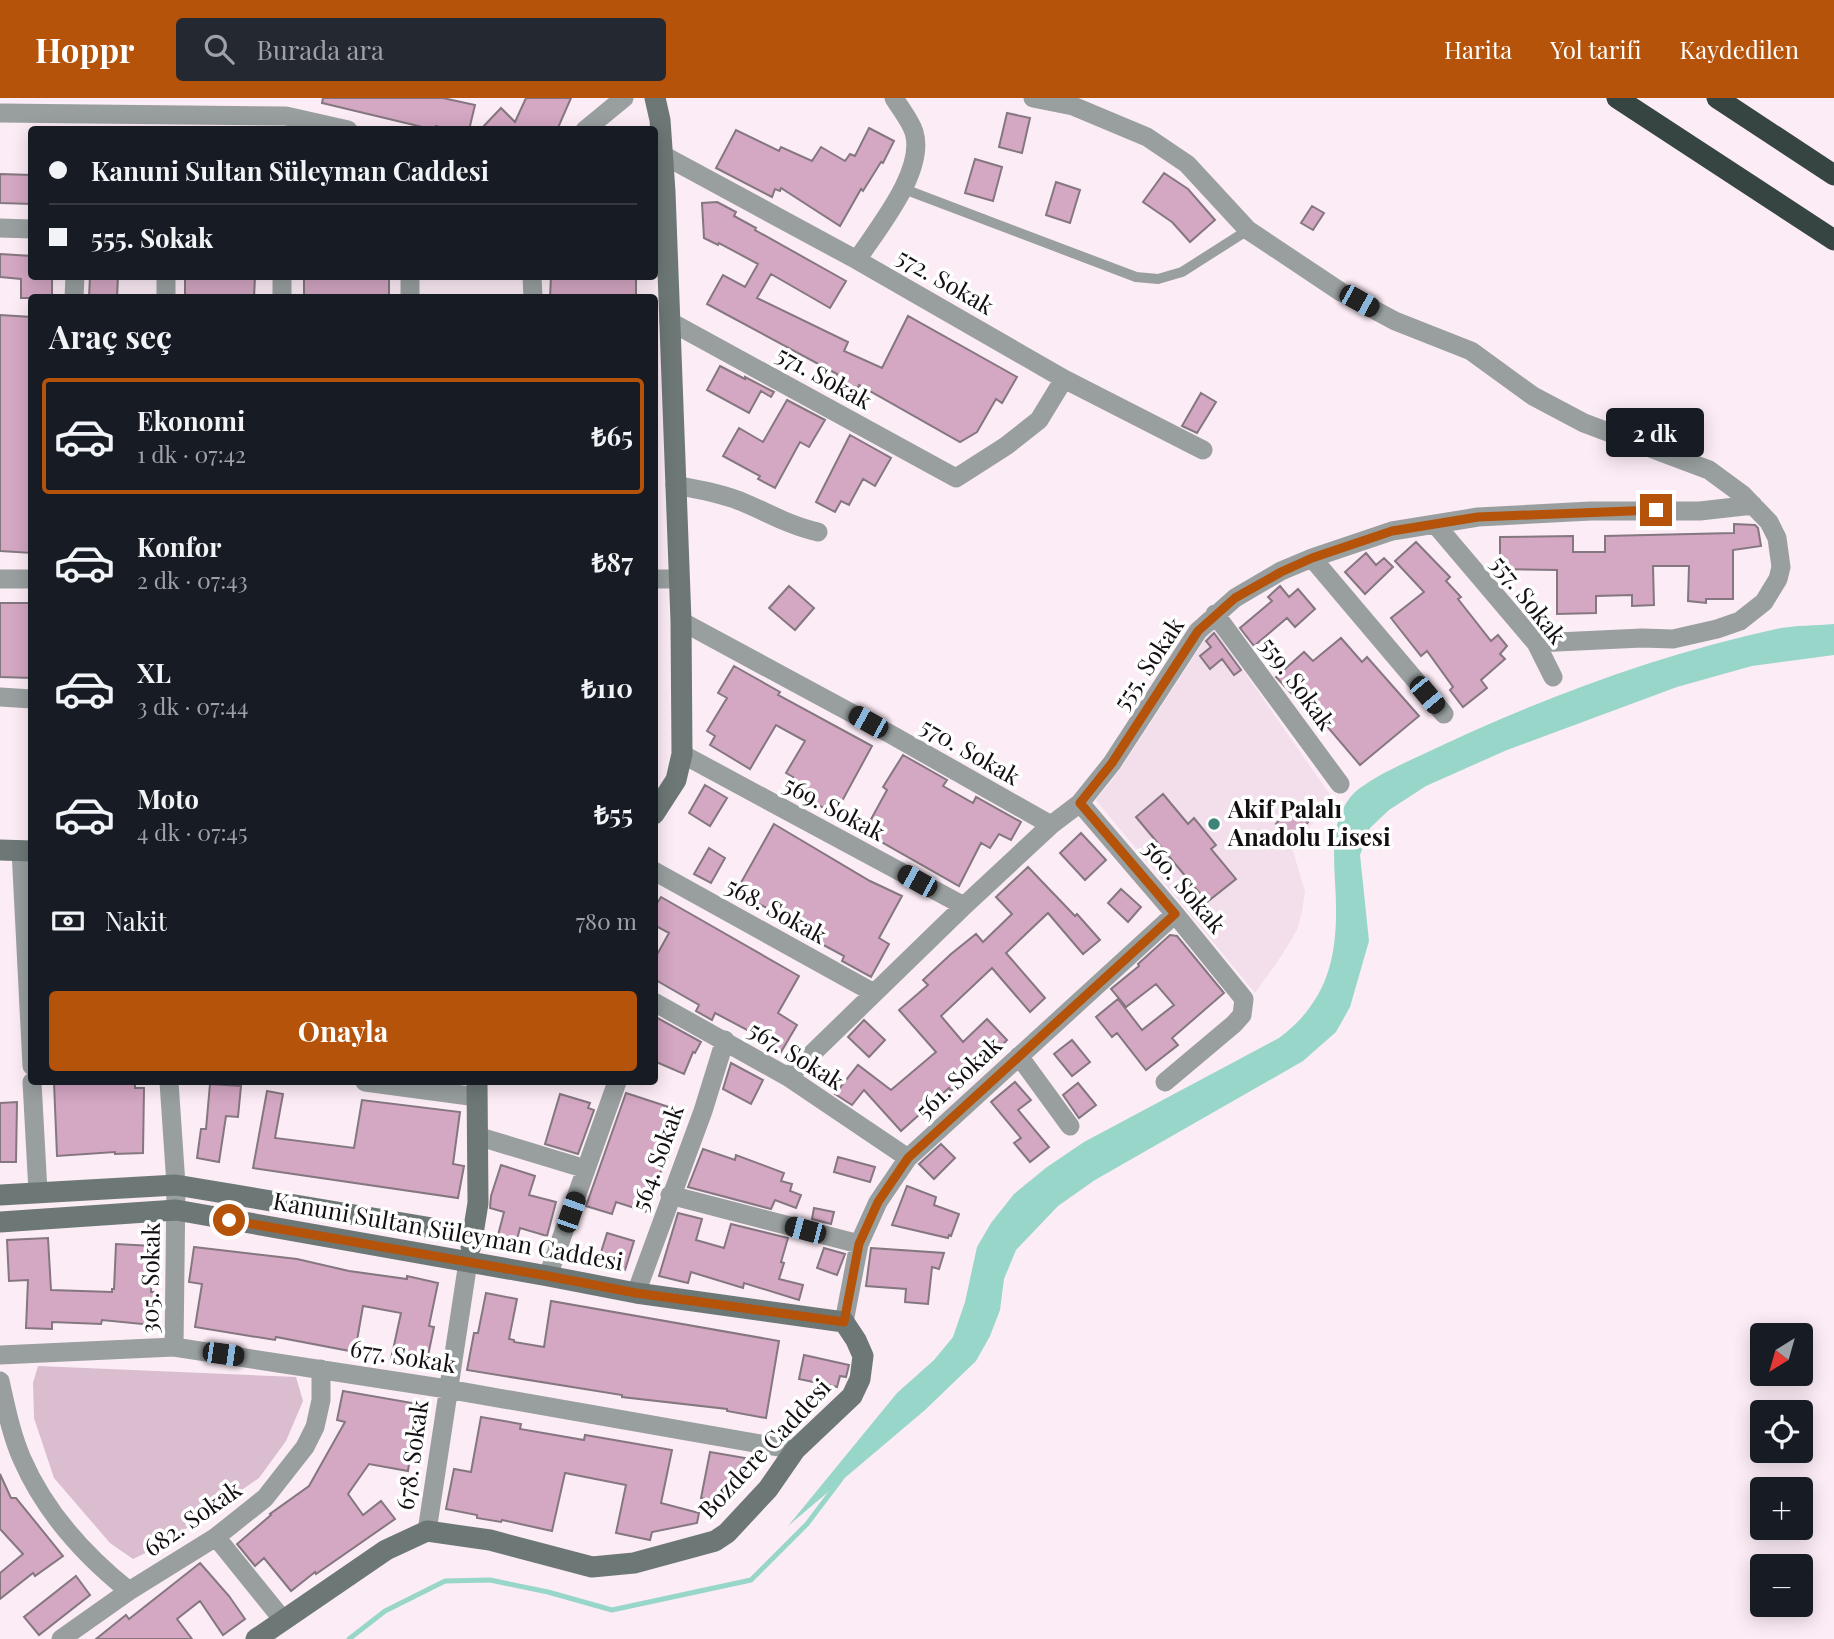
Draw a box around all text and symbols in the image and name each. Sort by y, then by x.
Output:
search box [176,18,666,81]
text: Hoppr [35,27,134,71]
icon: search [200,30,238,68]
text: Burada ara [256,32,384,67]
text: Harita [1444,33,1512,65]
text: Yol tarifi [1550,33,1641,65]
text: Kaydedilen [1679,33,1799,65]
text: Kanuni Sultan Süleyman Caddesi [91,153,489,188]
text: 555. Sokak [91,220,213,255]
street label: 572. Sokak [892,240,1001,321]
car [1336,282,1383,320]
text: Araç seç [49,314,172,357]
street label: 571. Sokak [771,337,879,416]
text: Ekonomi [137,403,245,438]
icon: car [53,405,116,468]
callout: 2 dk [1607,408,1705,458]
text: 2 dk [1633,417,1677,448]
text: ₺65 [592,418,633,453]
text: 1 dk · 07:42 [137,438,246,469]
route end [1640,494,1672,526]
text: Konfor [137,529,221,564]
icon: car [53,531,116,594]
text: ₺87 [592,544,633,579]
street label: 557. Sokak [1485,548,1575,651]
text: 2 dk · 07:43 [137,564,248,595]
street label: 555. Sokak [1104,609,1191,716]
street label: 559. Sokak [1254,630,1344,737]
text: XL [137,655,171,690]
icon: car [53,657,116,720]
text: ₺110 [581,670,633,705]
car [1406,672,1449,718]
text: 3 dk · 07:44 [137,690,248,721]
car [845,703,892,741]
street label: 570. Sokak [915,709,1027,792]
street label: 569. Sokak [779,767,892,848]
text: Moto [137,781,199,816]
icon: car [53,783,116,846]
place label: Akif Palalı Anadolu Lisesi [1227,792,1391,852]
text: ₺55 [594,796,633,831]
text: 4 dk · 07:45 [137,816,248,847]
marker: Akif Palalı Anadolu Lisesi [1206,816,1222,832]
street label: 560. Sokak [1137,832,1235,940]
car [894,862,941,900]
street label: 568. Sokak [721,868,834,951]
icon: cash [49,902,87,940]
text: Nakit [105,903,167,938]
text: 780 m [576,905,637,936]
button: Onayla [49,991,637,1071]
street label: 567. Sokak [743,1012,852,1097]
street label: 561. Sokak [907,1028,1008,1125]
street label: 564. Sokak [622,1099,690,1215]
street label: Kanuni Sultan Süleyman Caddesi [271,1183,626,1277]
car [555,1189,588,1235]
route start [213,1204,245,1236]
car [782,1214,829,1246]
street label: 305. Sokak [132,1221,166,1334]
north arrow [1750,1323,1813,1386]
map controls [1750,1323,1813,1617]
street label: 677. Sokak [348,1331,459,1379]
car [201,1341,246,1367]
street label: Bozdere Caddesi [690,1371,837,1524]
street label: 678. Sokak [387,1397,435,1512]
button: locate [1750,1400,1813,1463]
street label: 682. Sokak [137,1472,248,1563]
button: + [1750,1477,1813,1540]
button: − [1750,1554,1813,1617]

